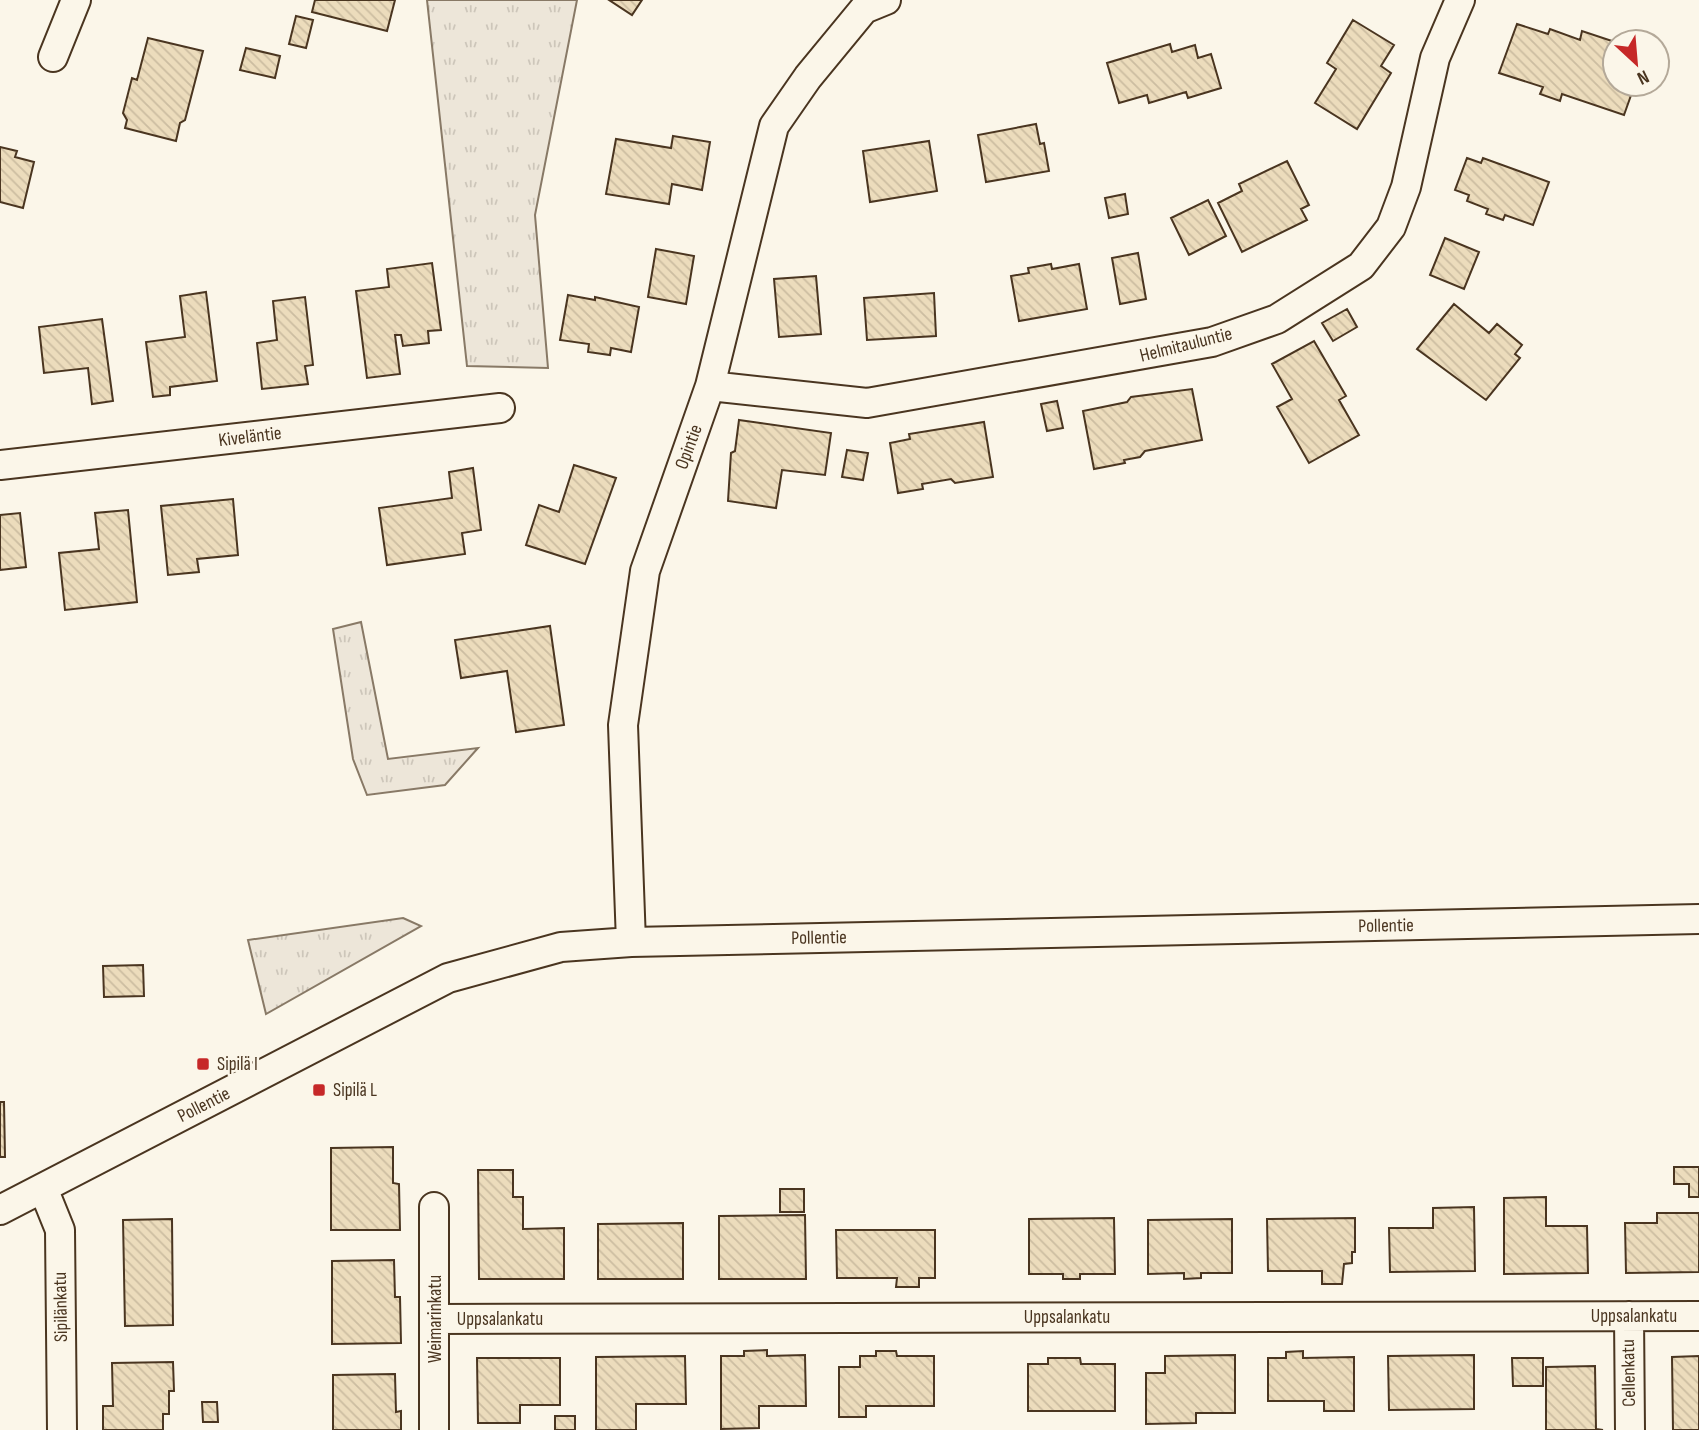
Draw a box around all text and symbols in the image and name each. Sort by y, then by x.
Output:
north arrow [1601,28,1671,98]
text: N [1633,64,1652,89]
street label: Helmitauluntie [1138,322,1234,368]
street label: Opintie [670,421,708,473]
street label: Kiveläntie [217,422,283,452]
street label: Pollentie [1358,914,1414,938]
street label: Pollentie [791,926,847,950]
place label: Sipilä I [217,1053,258,1076]
marker: Sipilä I [195,1056,211,1072]
place label: Sipilä L [333,1079,377,1102]
street label: Pollentie [174,1082,234,1128]
marker: Sipilä L [311,1082,327,1098]
street label: Sipilänkatu [49,1272,73,1342]
street label: Weimarinkatu [424,1275,447,1363]
street label: Uppsalankatu [1591,1305,1677,1328]
street label: Uppsalankatu [1024,1306,1110,1329]
street label: Uppsalankatu [457,1308,543,1331]
street label: Cellenkatu [1617,1339,1641,1407]

